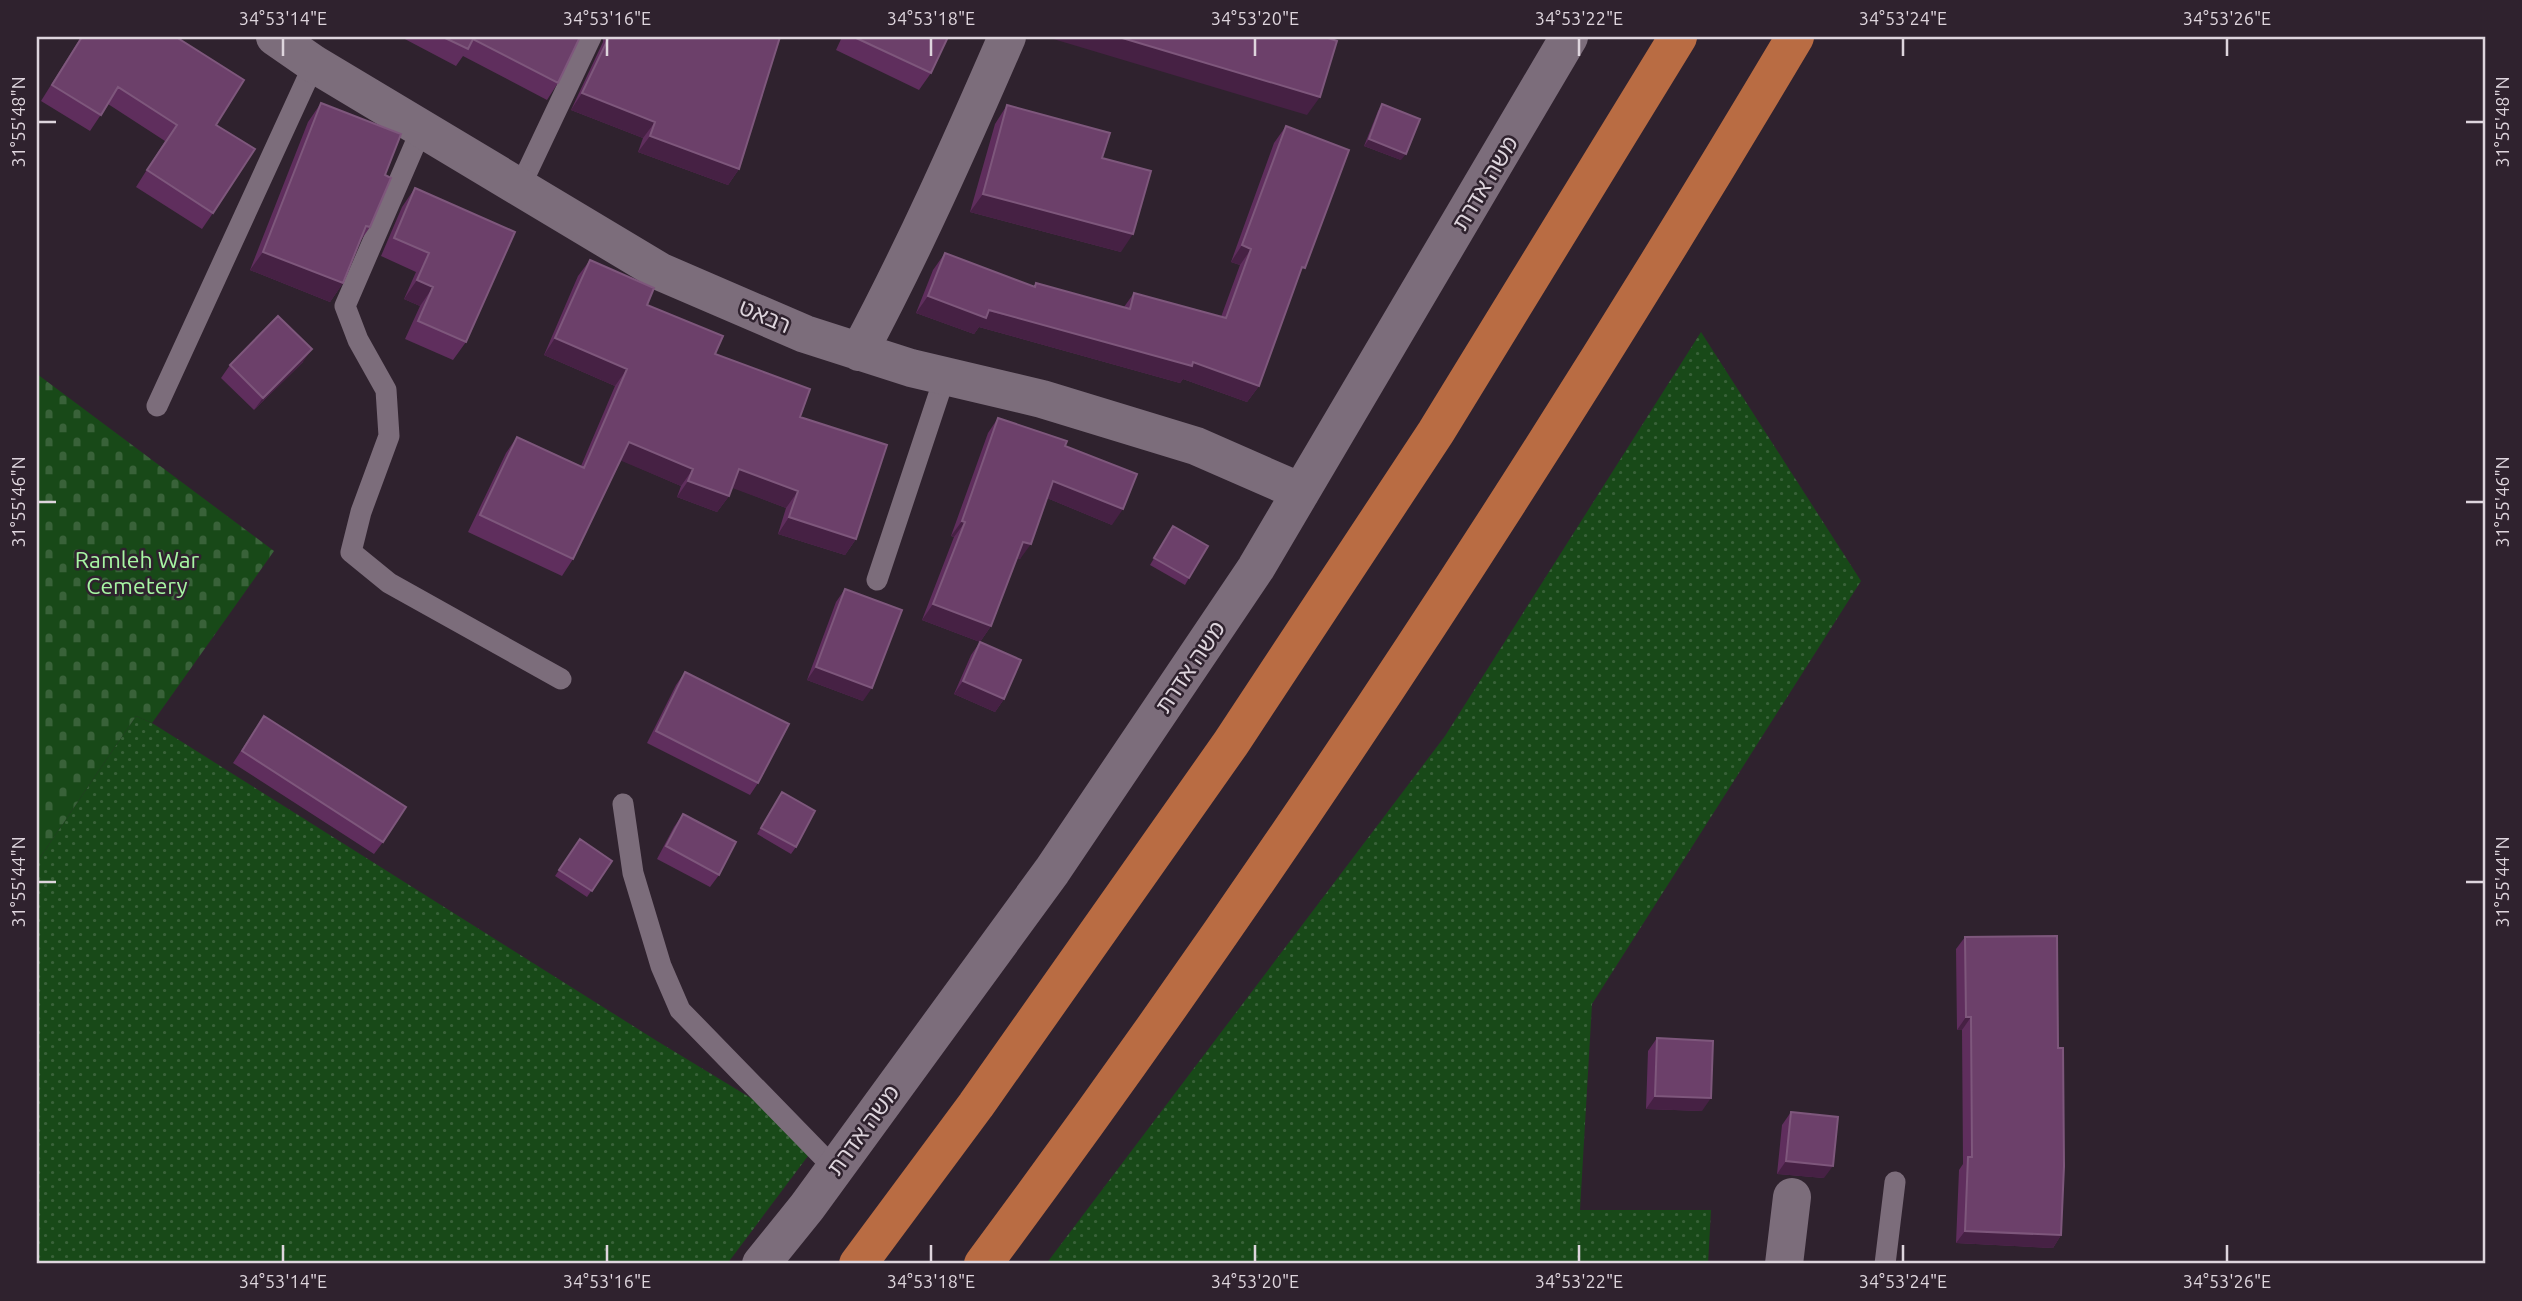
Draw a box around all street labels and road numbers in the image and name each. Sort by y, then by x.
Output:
street label: משה אדרת [1447,131,1522,234]
street label: רבאט [736,294,795,337]
street label: משה אדרת [1150,616,1229,717]
street label: משה אדרת [822,1080,904,1180]

